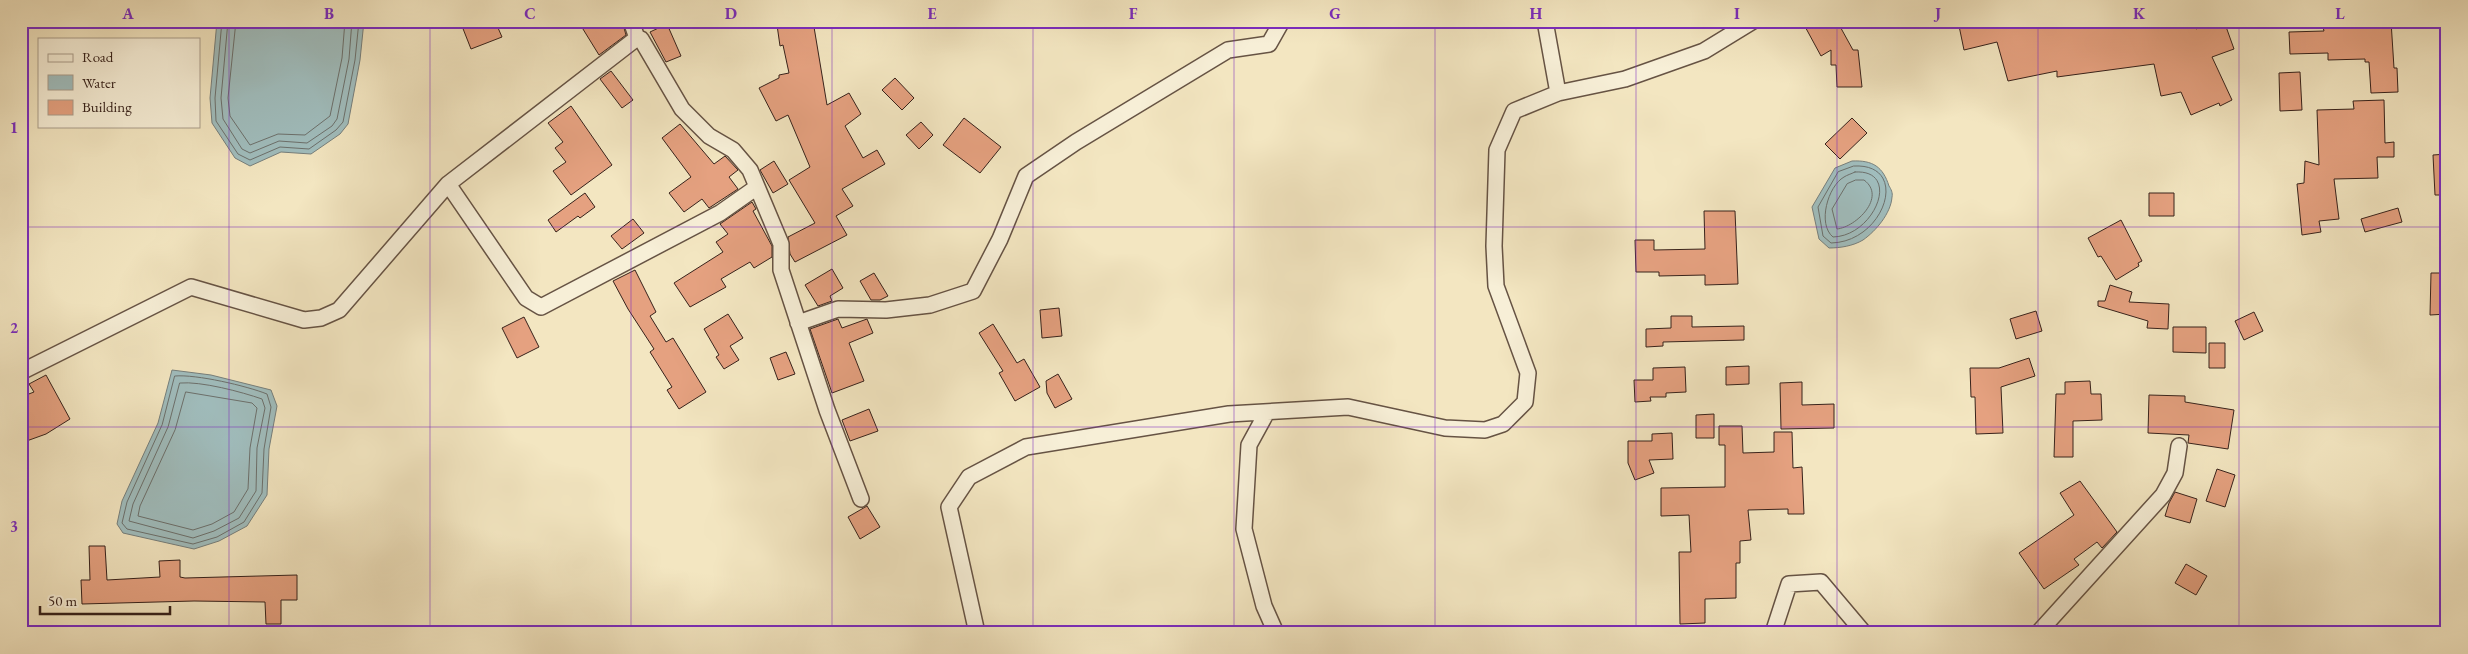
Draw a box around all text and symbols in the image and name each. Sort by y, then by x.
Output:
text: A [121,3,134,24]
text: B [324,3,334,24]
text: C [524,3,536,24]
text: D [725,3,737,24]
text: E [927,3,937,24]
text: F [1129,3,1138,24]
text: G [1329,3,1341,24]
text: H [1530,3,1543,24]
text: I [1734,3,1740,24]
text: J [1933,3,1941,24]
text: K [2133,3,2146,24]
text: L [2335,3,2345,24]
legend [38,38,200,128]
text: Road [82,47,114,66]
text: Water [82,73,116,92]
text: Building [82,97,132,116]
text: 1 [10,117,18,138]
text: 2 [10,317,19,338]
text: 3 [10,516,18,537]
scale bar [40,584,170,616]
text: 50 m [48,591,77,610]

